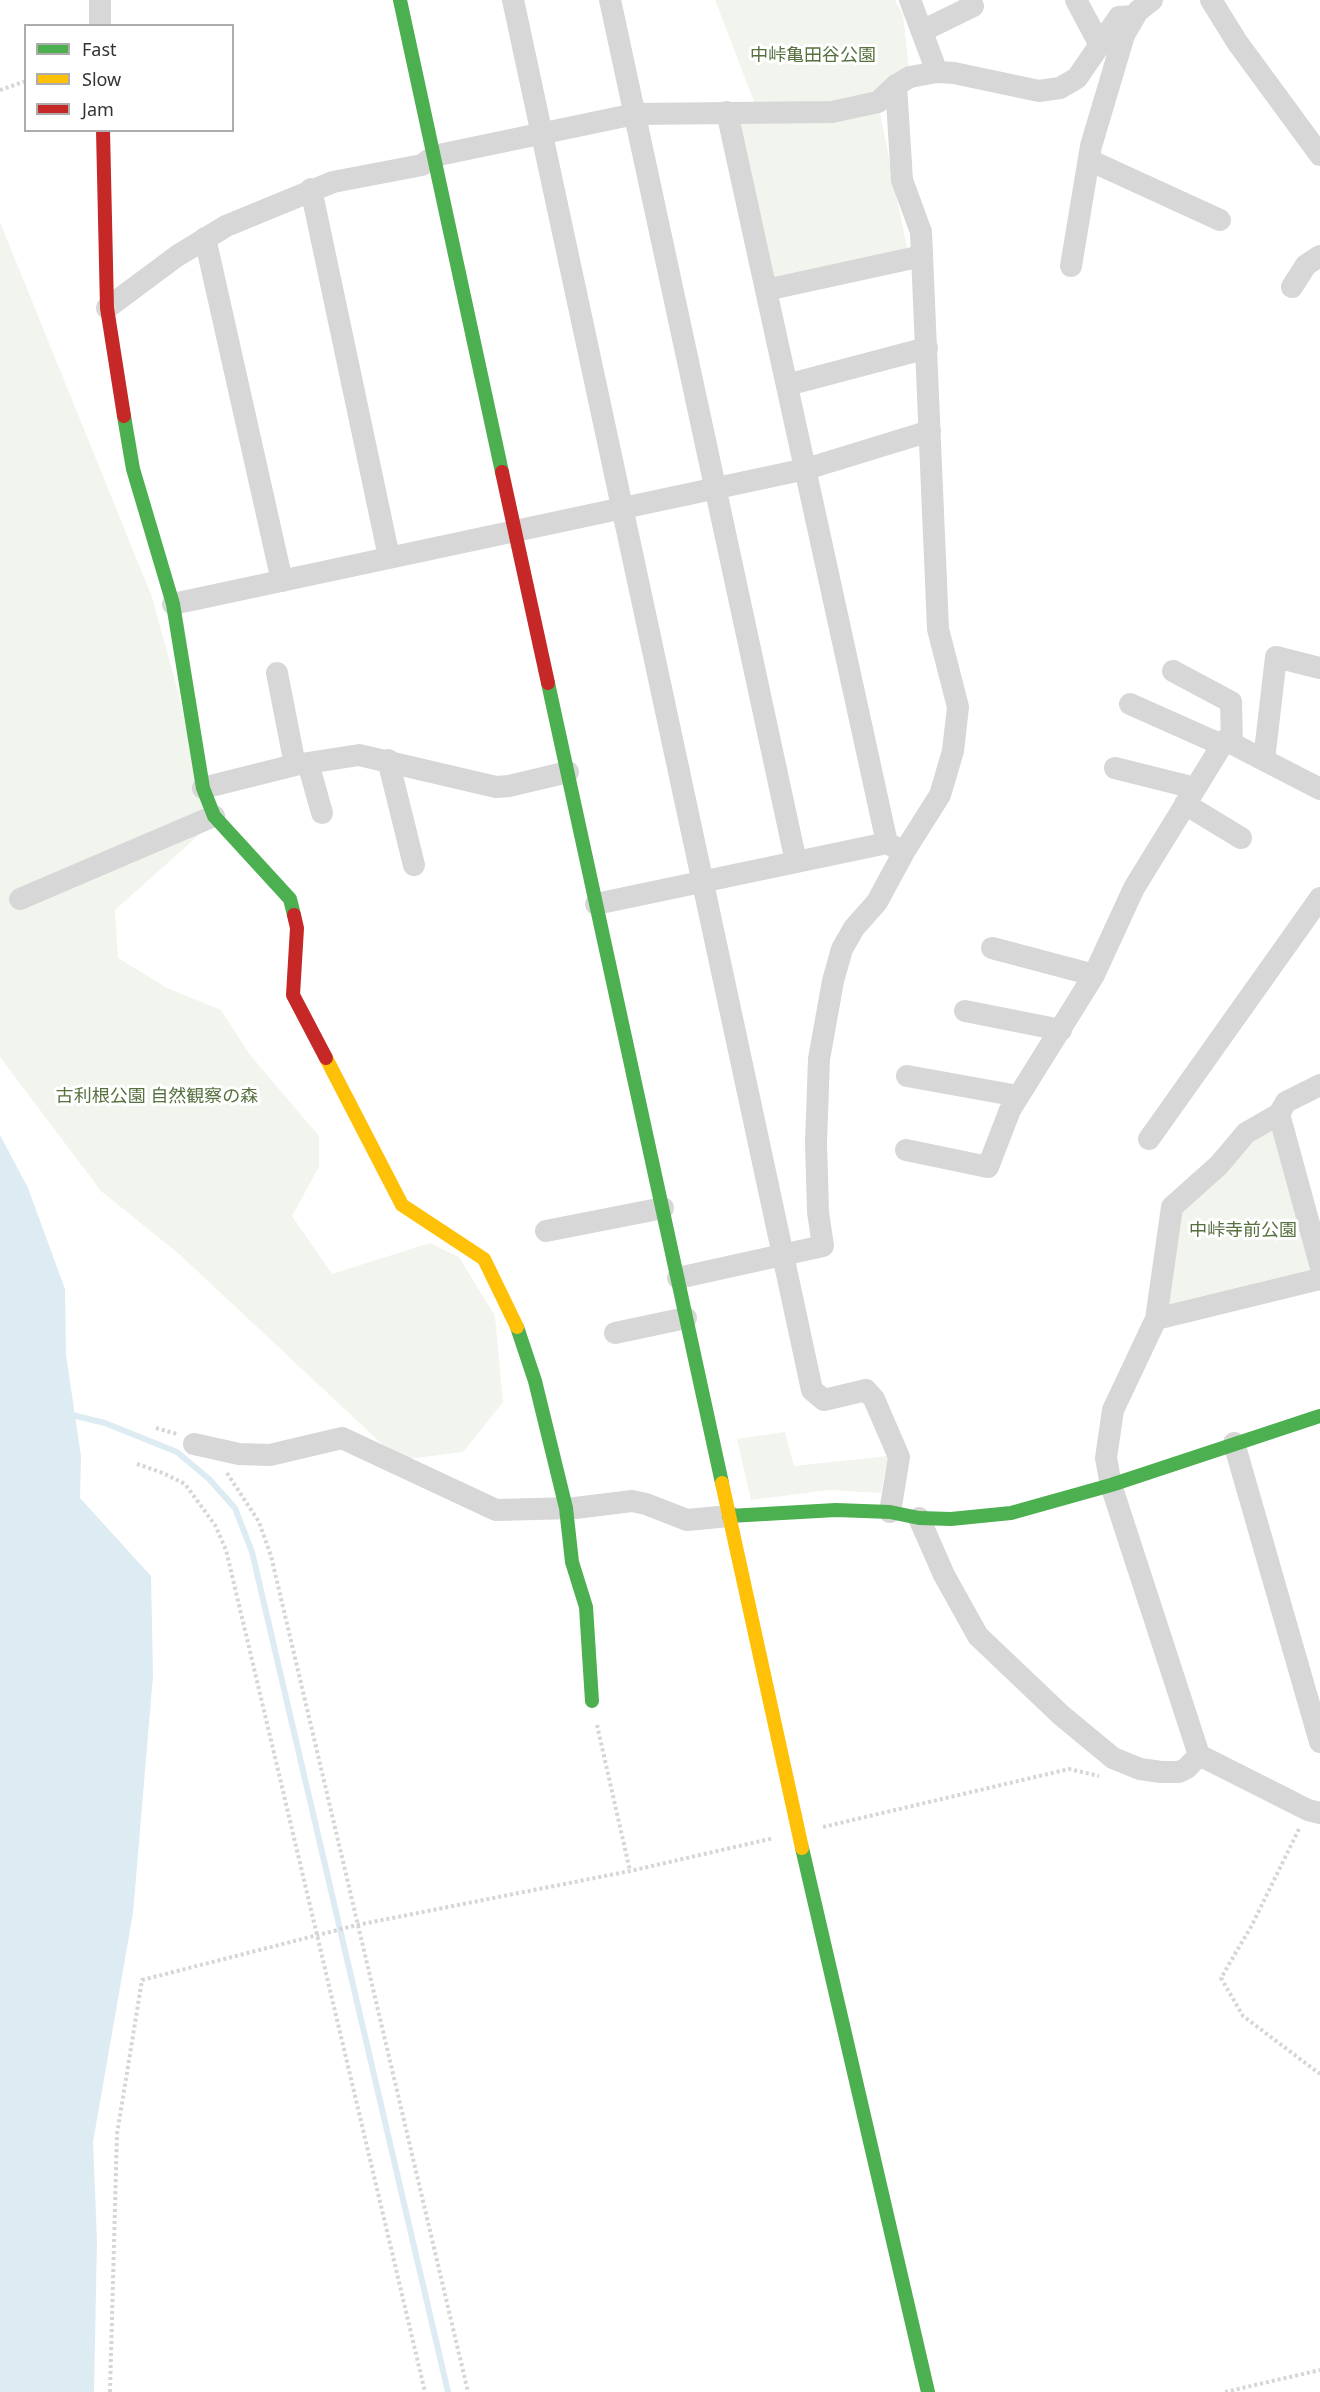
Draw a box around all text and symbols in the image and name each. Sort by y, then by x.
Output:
legend [24,24,234,132]
text: Fast [82,37,117,61]
park label: 中峠亀田谷公園 [750,45,876,67]
text: Slow [82,67,121,91]
text: Jam [82,97,114,121]
park label: 古利根公園 自然観察の森 [56,1086,258,1108]
park label: 中峠寺前公園 [1189,1220,1297,1242]

